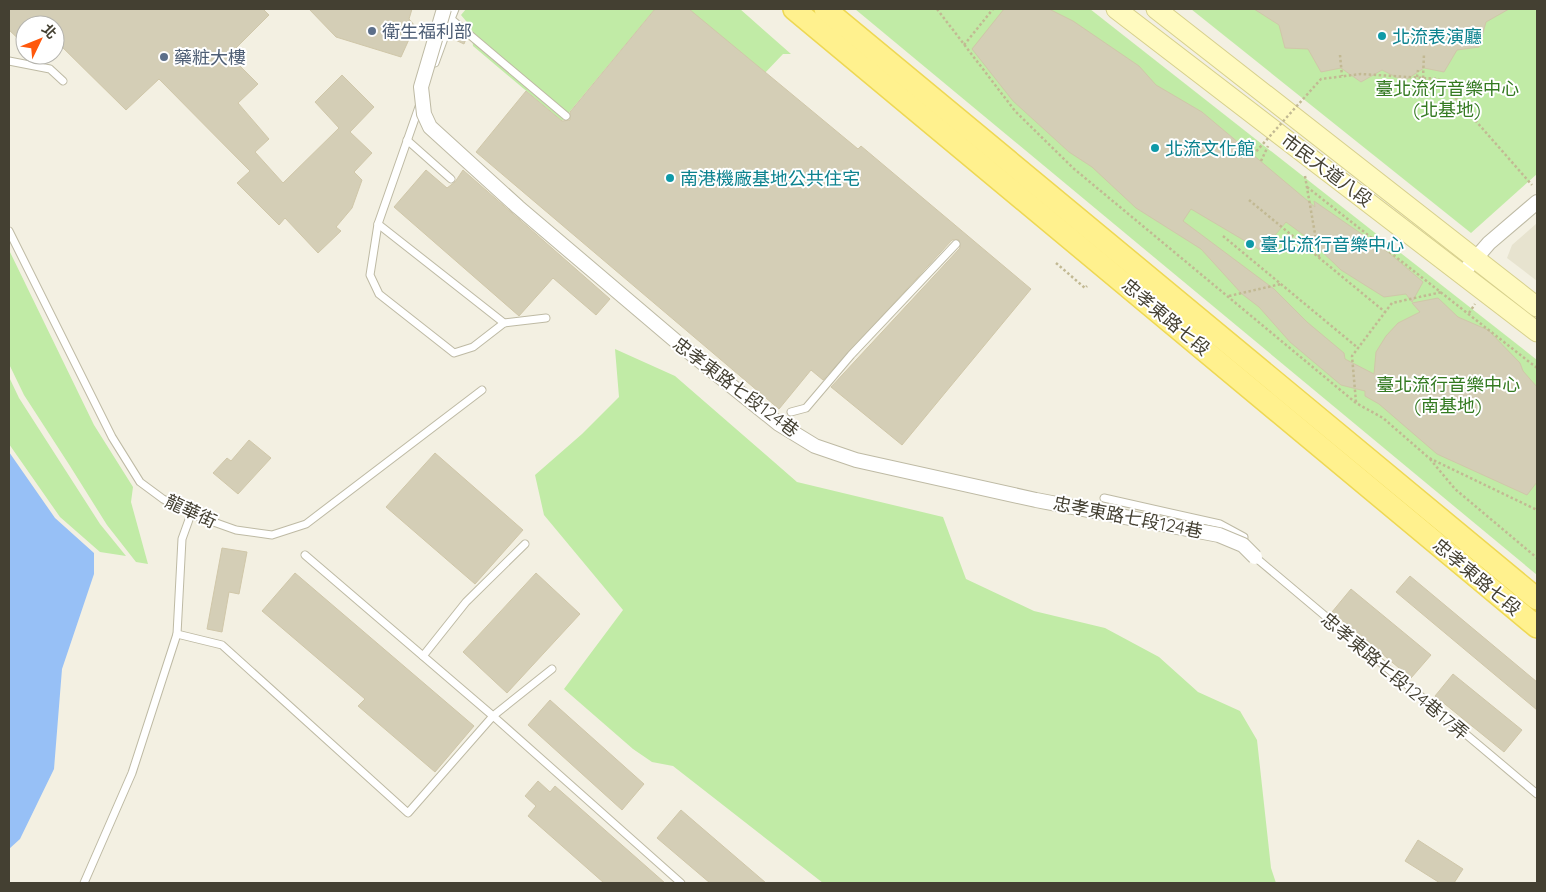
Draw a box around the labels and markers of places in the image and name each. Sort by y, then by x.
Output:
place label: 衛生福利部 [382,20,472,43]
marker: 衛生福利部 [366,25,378,37]
place label: 北流表演廳 [1392,25,1482,48]
marker: 北流表演廳 [1376,30,1388,42]
place label: 藥粧大樓 [174,46,246,69]
marker: 藥粧大樓 [158,51,170,63]
place label: 北流文化館 [1165,137,1255,160]
marker: 北流文化館 [1149,142,1161,154]
place label: 南港機廠基地公共住宅 [680,167,860,190]
marker: 南港機廠基地公共住宅 [664,172,676,184]
place label: 臺北流行音樂中心 [1260,233,1404,256]
marker: 臺北流行音樂中心 [1244,238,1256,250]

